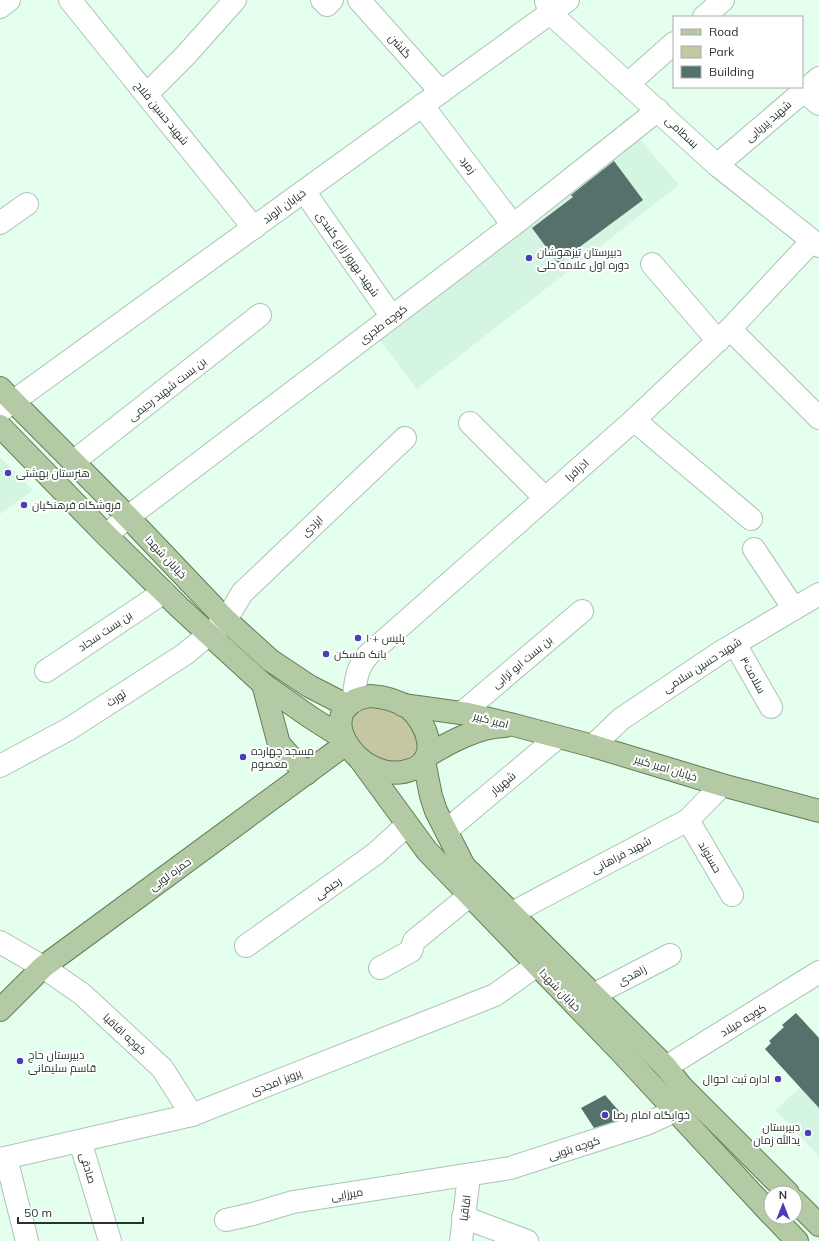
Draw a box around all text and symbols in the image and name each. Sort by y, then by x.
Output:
legend [673,16,803,88]
text: Road [709,24,738,39]
street label: گلشن [386,31,414,61]
text: Park [709,44,735,59]
text: Building [709,64,754,79]
street label: شهید حسین فلاح [131,78,192,148]
street label: شهید پیریایی [742,97,794,145]
street label: بسطامی [662,113,702,151]
street label: زمرد [457,153,479,177]
street label: خیابان الوند [260,186,308,226]
street label: شهید بهروز زارع گنبدی [312,209,383,300]
place label: دبیرستان تیزهوشان دوره اول علامه حلی [537,245,629,272]
marker: دبیرستان تیزهوشان دوره اول علامه حلی [524,253,534,263]
street label: کوچه طجری [356,301,410,347]
street label: بن بست شهید رحیمی [125,354,209,424]
street label: اذرافرا [562,456,592,484]
place label: هنرستان بهشتی [16,466,90,480]
marker: هنرستان بهشتی [3,468,13,478]
place label: فروشگاه فرهنگیان [32,498,121,512]
marker: فروشگاه فرهنگیان [19,500,29,510]
street label: ایزدی [298,512,326,540]
street label: خیابان شهدا [142,532,190,582]
street label: بن بست سجاد [75,608,135,654]
place label: پلیس +۱۰ [366,631,405,645]
marker: پلیس +۱۰ [353,633,363,643]
street label: بن بست ابو ترابی [489,633,555,691]
street label: شهید حسین سلامی [660,634,744,696]
place label: بانک مسکن [334,647,386,661]
marker: بانک مسکن [321,649,331,659]
street label: سلامت۳ [737,654,769,696]
street label: تورث [103,686,129,710]
street label: امیر کبیر [471,708,510,731]
place label: مسجد چهارده معصوم [251,744,314,772]
marker: مسجد چهارده معصوم [238,752,248,762]
street label: خیابان امیر کبیر [632,752,699,784]
street label: شهریار [487,768,519,798]
street label: شهید فراهانی [589,833,653,877]
street label: حسنوند [695,839,725,875]
street label: حمزه لویی [146,854,194,894]
street label: رحیمی [312,874,344,902]
street label: زاهدی [615,962,649,988]
street label: خیابان شهدا [536,966,584,1014]
street label: کوچه میلاد [717,1000,769,1040]
street label: کوچه اقاقیا [100,1010,150,1058]
place label: دبیرستان حاج قاسم سلیمانی [28,1048,96,1076]
marker: دبیرستان حاج قاسم سلیمانی [15,1056,25,1066]
street label: پرویز امجدی [248,1065,304,1099]
place label: اداره ثبت احوال [703,1072,770,1086]
marker: اداره ثبت احوال [773,1074,783,1084]
place label: خوابگاه امام رضا [613,1108,690,1123]
marker: خوابگاه امام رضا [600,1110,610,1120]
place label: دبیرستان یدالله زمان [753,1120,800,1147]
marker: دبیرستان یدالله زمان [803,1128,813,1138]
street label: کوچه بتویی [546,1133,602,1163]
street label: صادقی [77,1151,99,1185]
street label: میرزایی [330,1185,364,1203]
north arrow [763,1185,803,1225]
text: N [779,1188,787,1202]
street label: اقاقیا [456,1194,474,1222]
scale bar [18,1199,143,1225]
text: 50 m [24,1205,52,1220]

